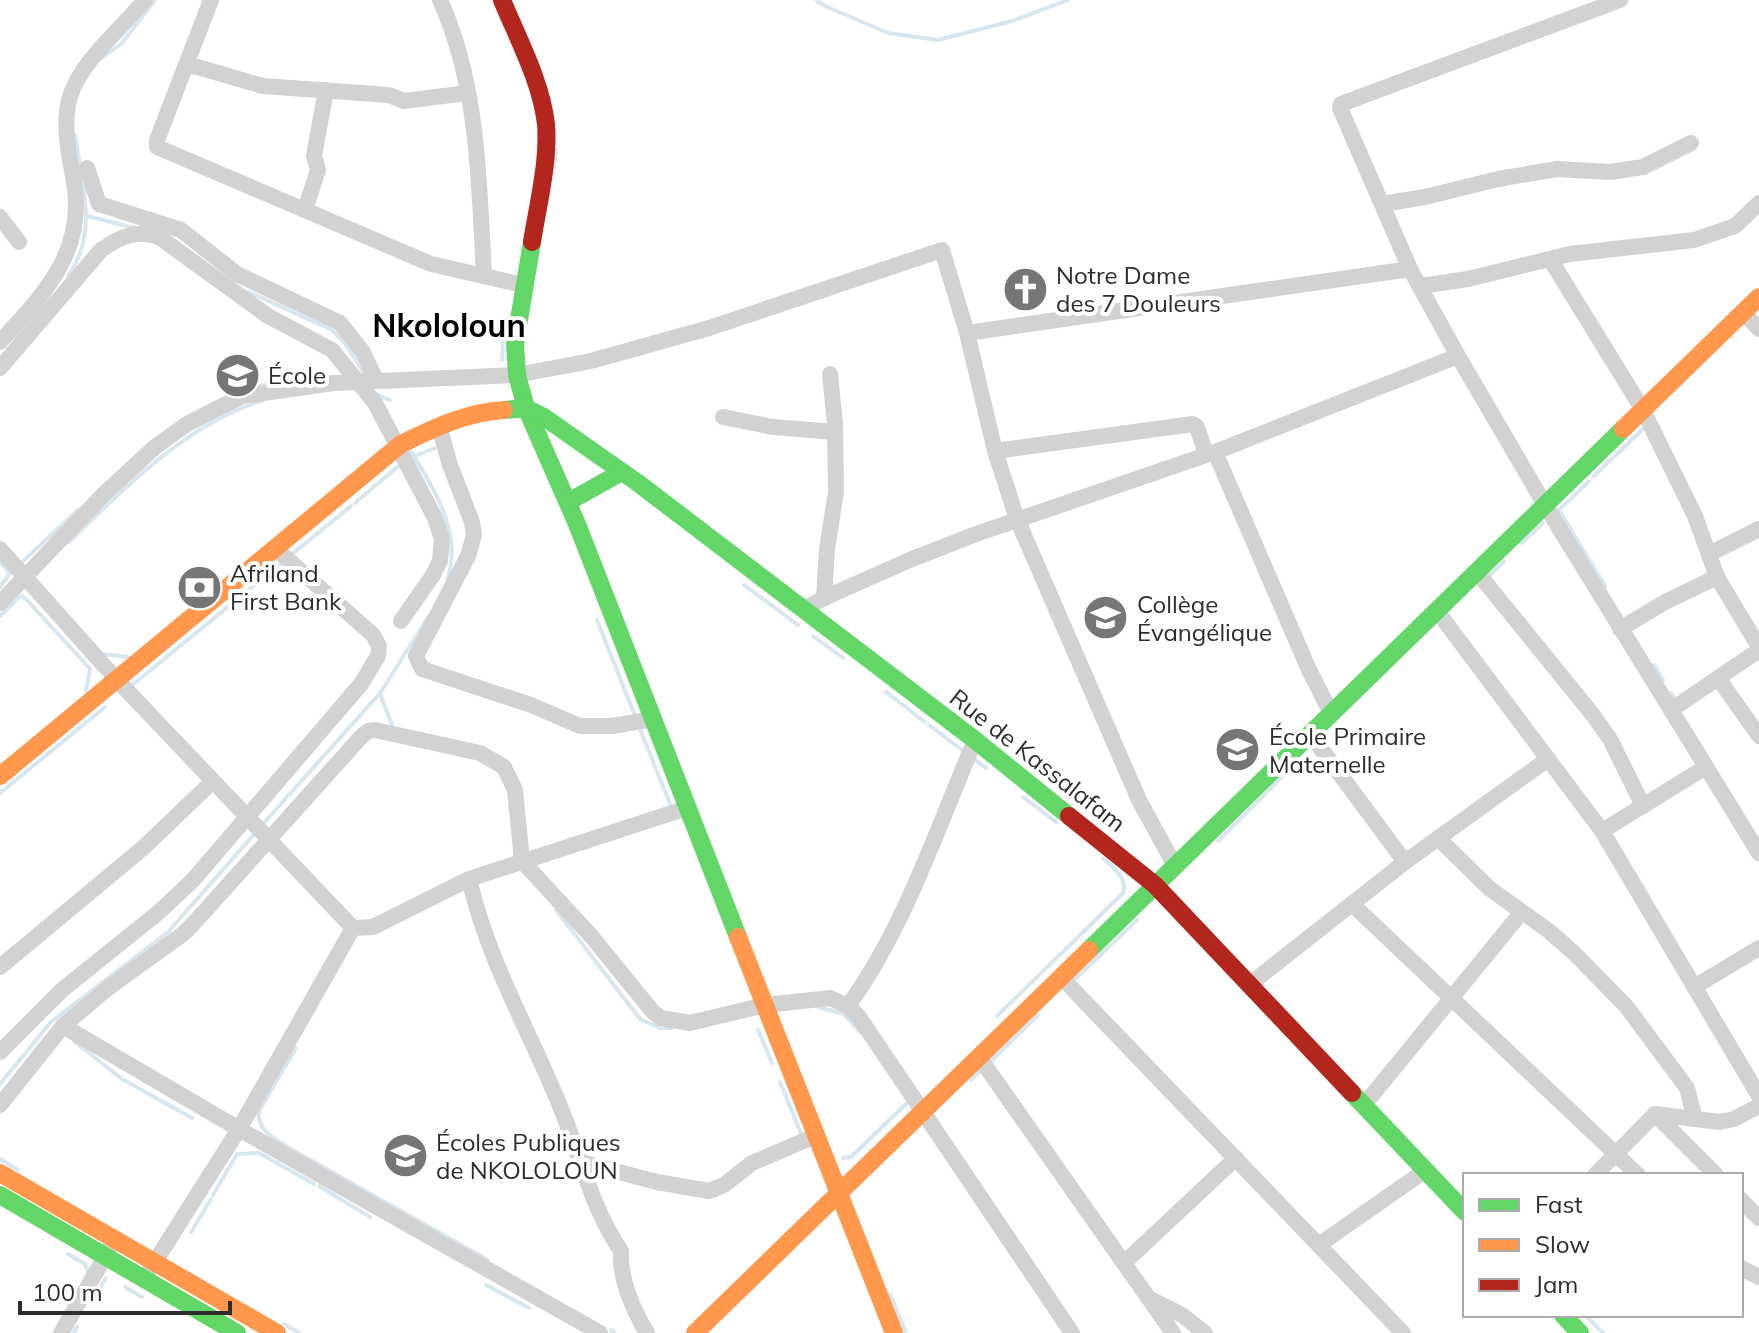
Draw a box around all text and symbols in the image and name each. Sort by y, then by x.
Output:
place label: Notre Dame des 7 Douleurs [1056,260,1221,318]
church icon: Notre Dame des 7 Douleurs [1001,265,1049,313]
district label: Nkololoun [372,305,526,345]
school or university icon: École [213,351,261,399]
place label: École [268,360,326,390]
place label: Afriland First Bank [230,558,342,616]
bank icon: Afriland First Bank [175,563,223,611]
place label: Collège Évangélique [1137,589,1272,647]
school or university icon: Collège Évangélique [1082,594,1130,642]
street label: Rue de Kassalafam [944,682,1132,838]
place label: École Primaire Maternelle [1269,721,1426,779]
school or university icon: École Primaire Maternelle [1214,726,1262,774]
place label: Écoles Publiques de NKOLOLOUN [436,1127,621,1185]
school or university icon: Écoles Publiques de NKOLOLOUN [381,1132,429,1180]
legend [1463,1173,1743,1317]
text: Fast [1535,1189,1583,1219]
text: Slow [1535,1229,1590,1259]
scale bar [20,1265,230,1315]
text: Jam [1535,1269,1578,1299]
text: 100 m [32,1277,103,1307]

